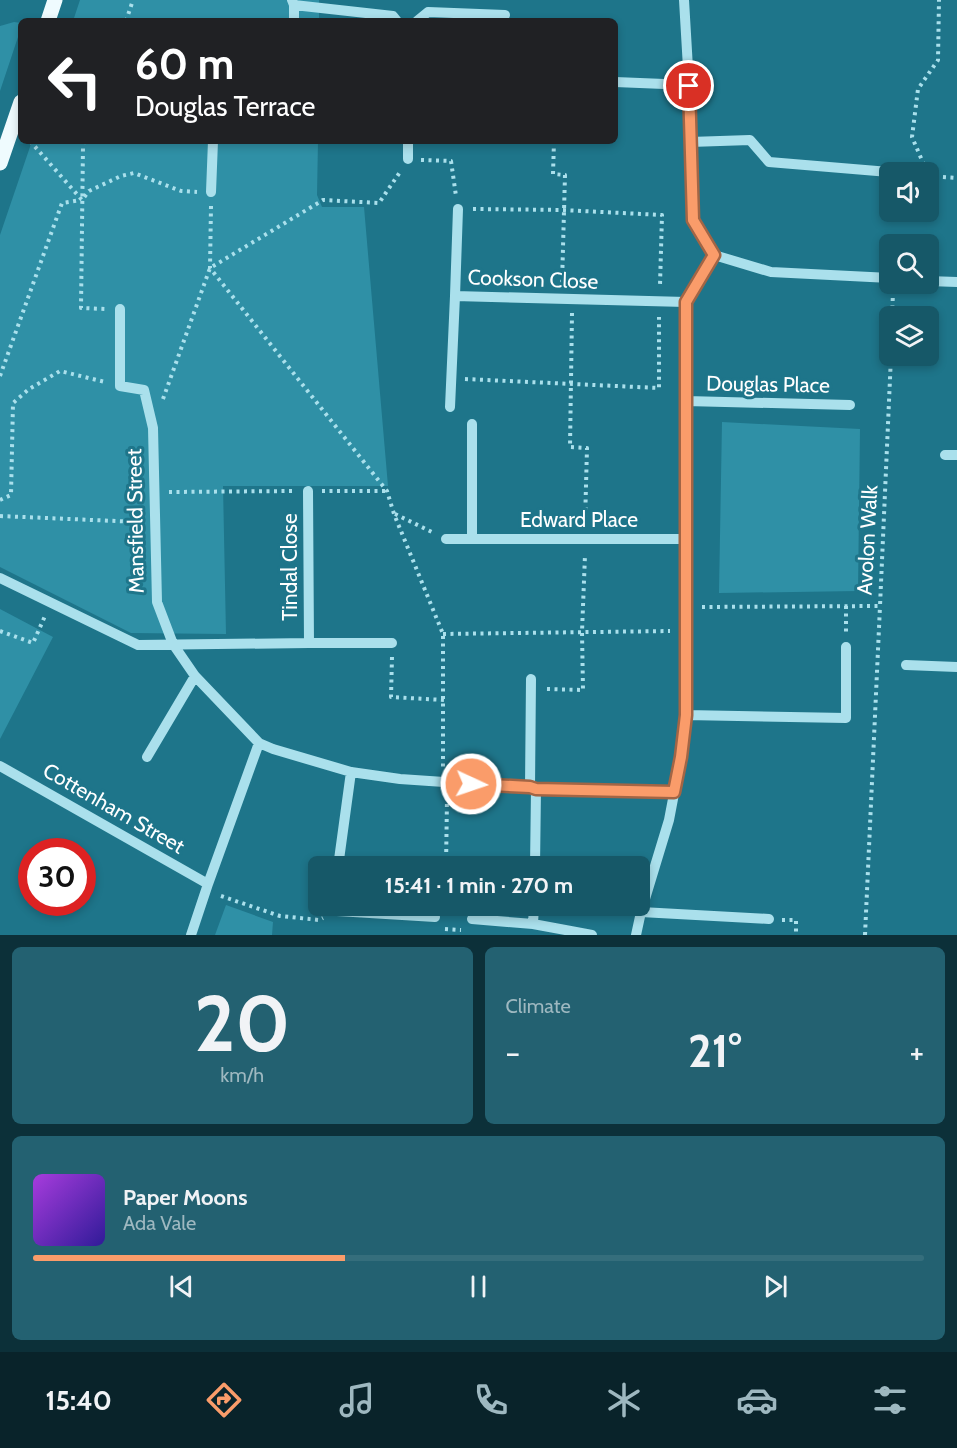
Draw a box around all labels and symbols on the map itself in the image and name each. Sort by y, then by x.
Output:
pin [663,60,714,111]
street label: Cookson Close [467,264,599,294]
street label: Douglas Place [706,370,830,398]
street label: Mansfield Street [121,448,149,594]
street label: Avolon Walk [852,484,882,596]
street label: Edward Place [520,507,638,532]
street label: Tindal Close [277,513,302,621]
position arrow [439,752,503,816]
street label: Cottenham Street [39,757,189,859]
speed limit sign: 30 [18,838,96,916]

